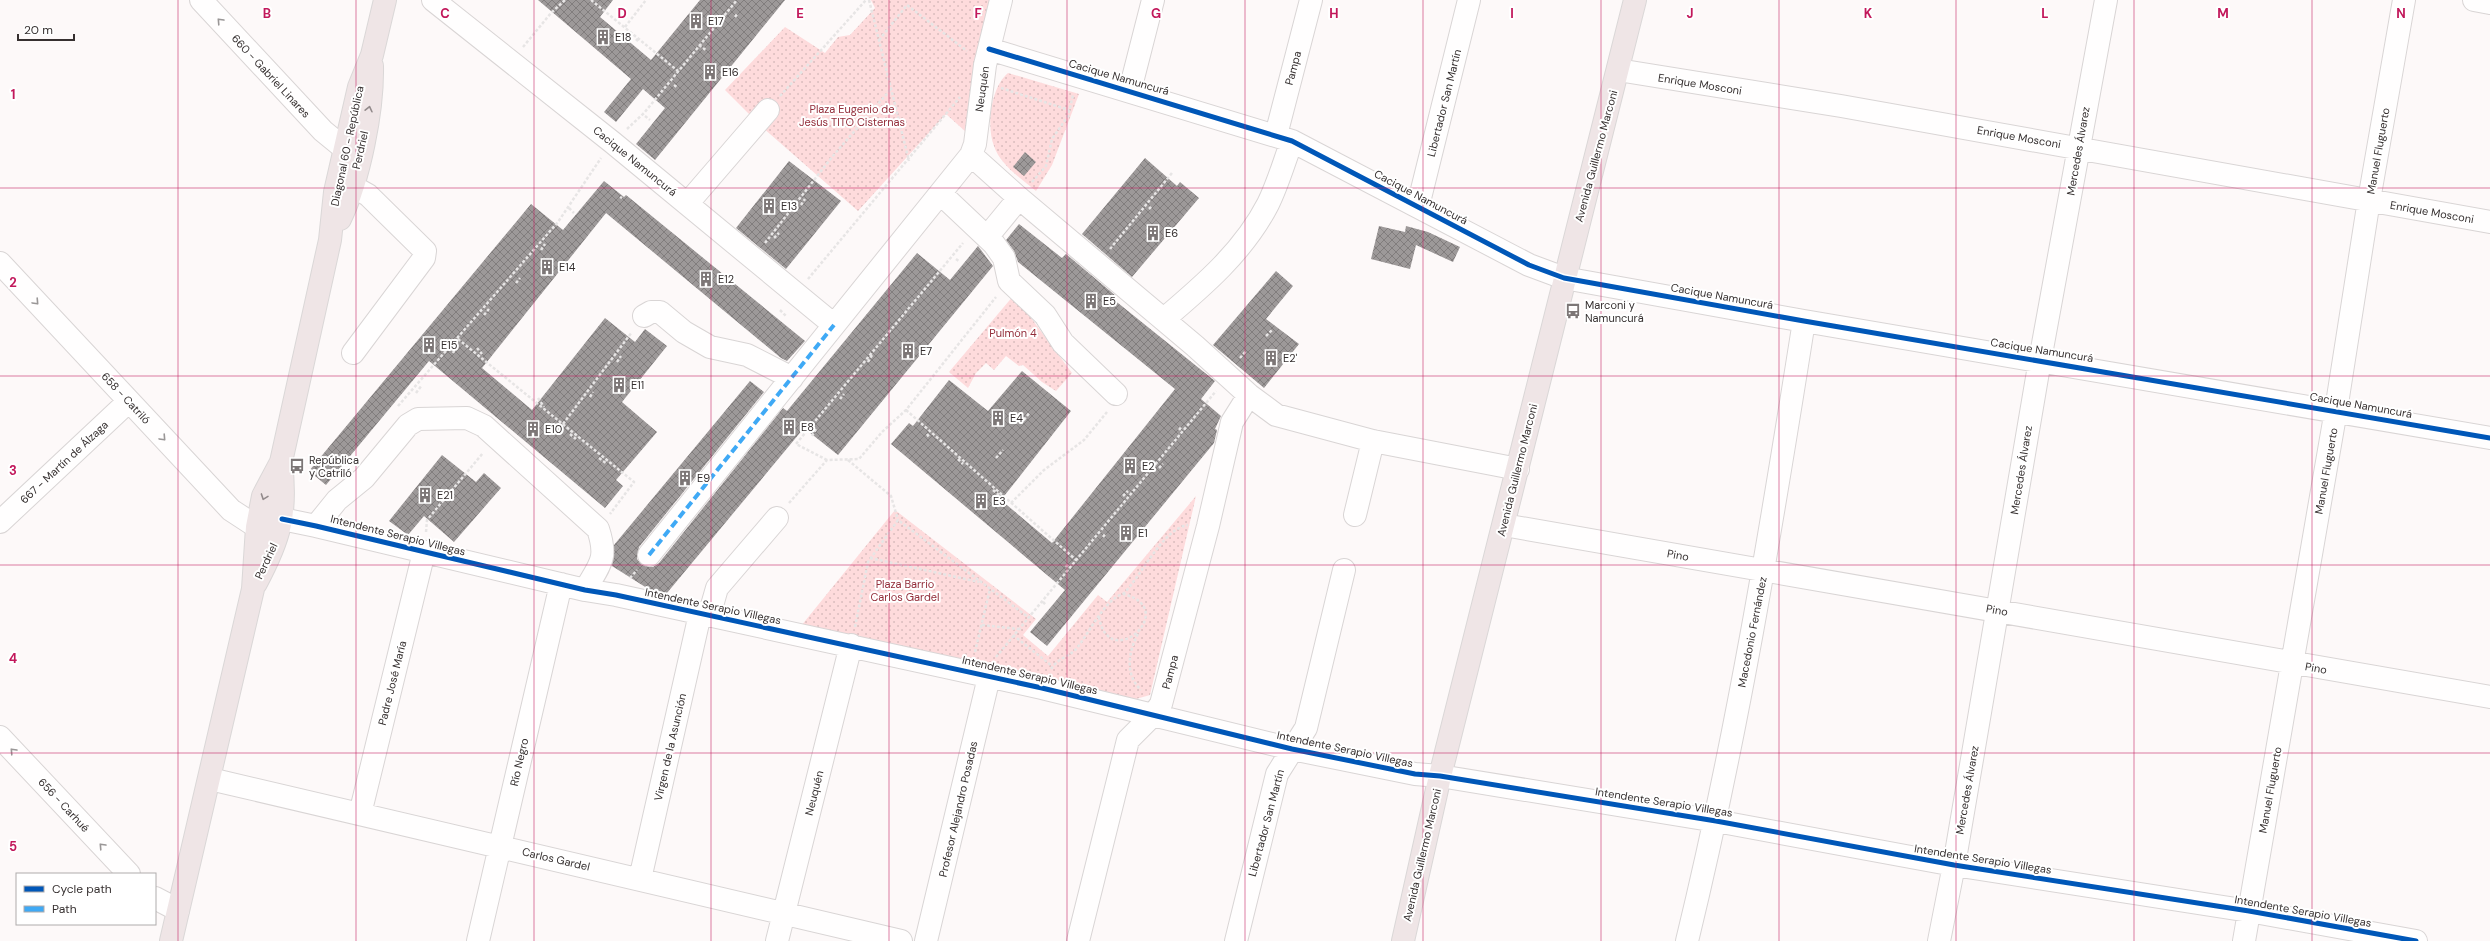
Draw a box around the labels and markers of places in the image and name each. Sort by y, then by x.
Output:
building icon: E17 [687,12,705,30]
place label: E17 [708,14,724,28]
building icon: E18 [594,28,612,46]
place label: E18 [615,30,631,44]
building icon: E16 [701,63,719,81]
place label: E16 [722,65,739,79]
building icon: E13 [760,197,778,215]
place label: E13 [781,199,797,213]
building icon: E6 [1144,224,1162,242]
place label: E6 [1165,226,1178,240]
building icon: E14 [538,258,556,276]
place label: E14 [559,260,576,274]
building icon: E12 [697,270,715,288]
place label: E12 [718,272,734,286]
building icon: E5 [1082,292,1100,310]
place label: E5 [1103,294,1116,308]
place label: Marconi y Namuncurá [1585,298,1644,325]
bus stop icon: Marconi y Namuncurá [1564,302,1582,320]
building icon: E15 [420,336,438,354]
place label: E15 [441,338,458,352]
building icon: E7 [899,342,917,360]
place label: E7 [920,344,932,358]
building icon: E2' [1262,349,1280,367]
place label: E2' [1283,351,1298,365]
building icon: E11 [610,376,628,394]
place label: E11 [631,378,644,392]
building icon: E4 [989,409,1007,427]
place label: E4 [1010,411,1023,425]
building icon: E8 [780,418,798,436]
building icon: E10 [524,420,542,438]
place label: E8 [801,420,814,434]
place label: E10 [545,422,562,436]
place label: República y Catriló [309,453,359,480]
bus stop icon: República y Catriló [288,457,306,475]
building icon: E2 [1121,457,1139,475]
place label: E2 [1142,459,1155,473]
building icon: E9 [676,469,694,487]
place label: E9 [697,471,710,485]
building icon: E21 [416,486,434,504]
place label: E21 [437,488,453,502]
building icon: E3 [972,492,990,510]
place label: E3 [993,494,1006,508]
building icon: E1 [1117,524,1135,542]
place label: E1 [1138,526,1148,540]

